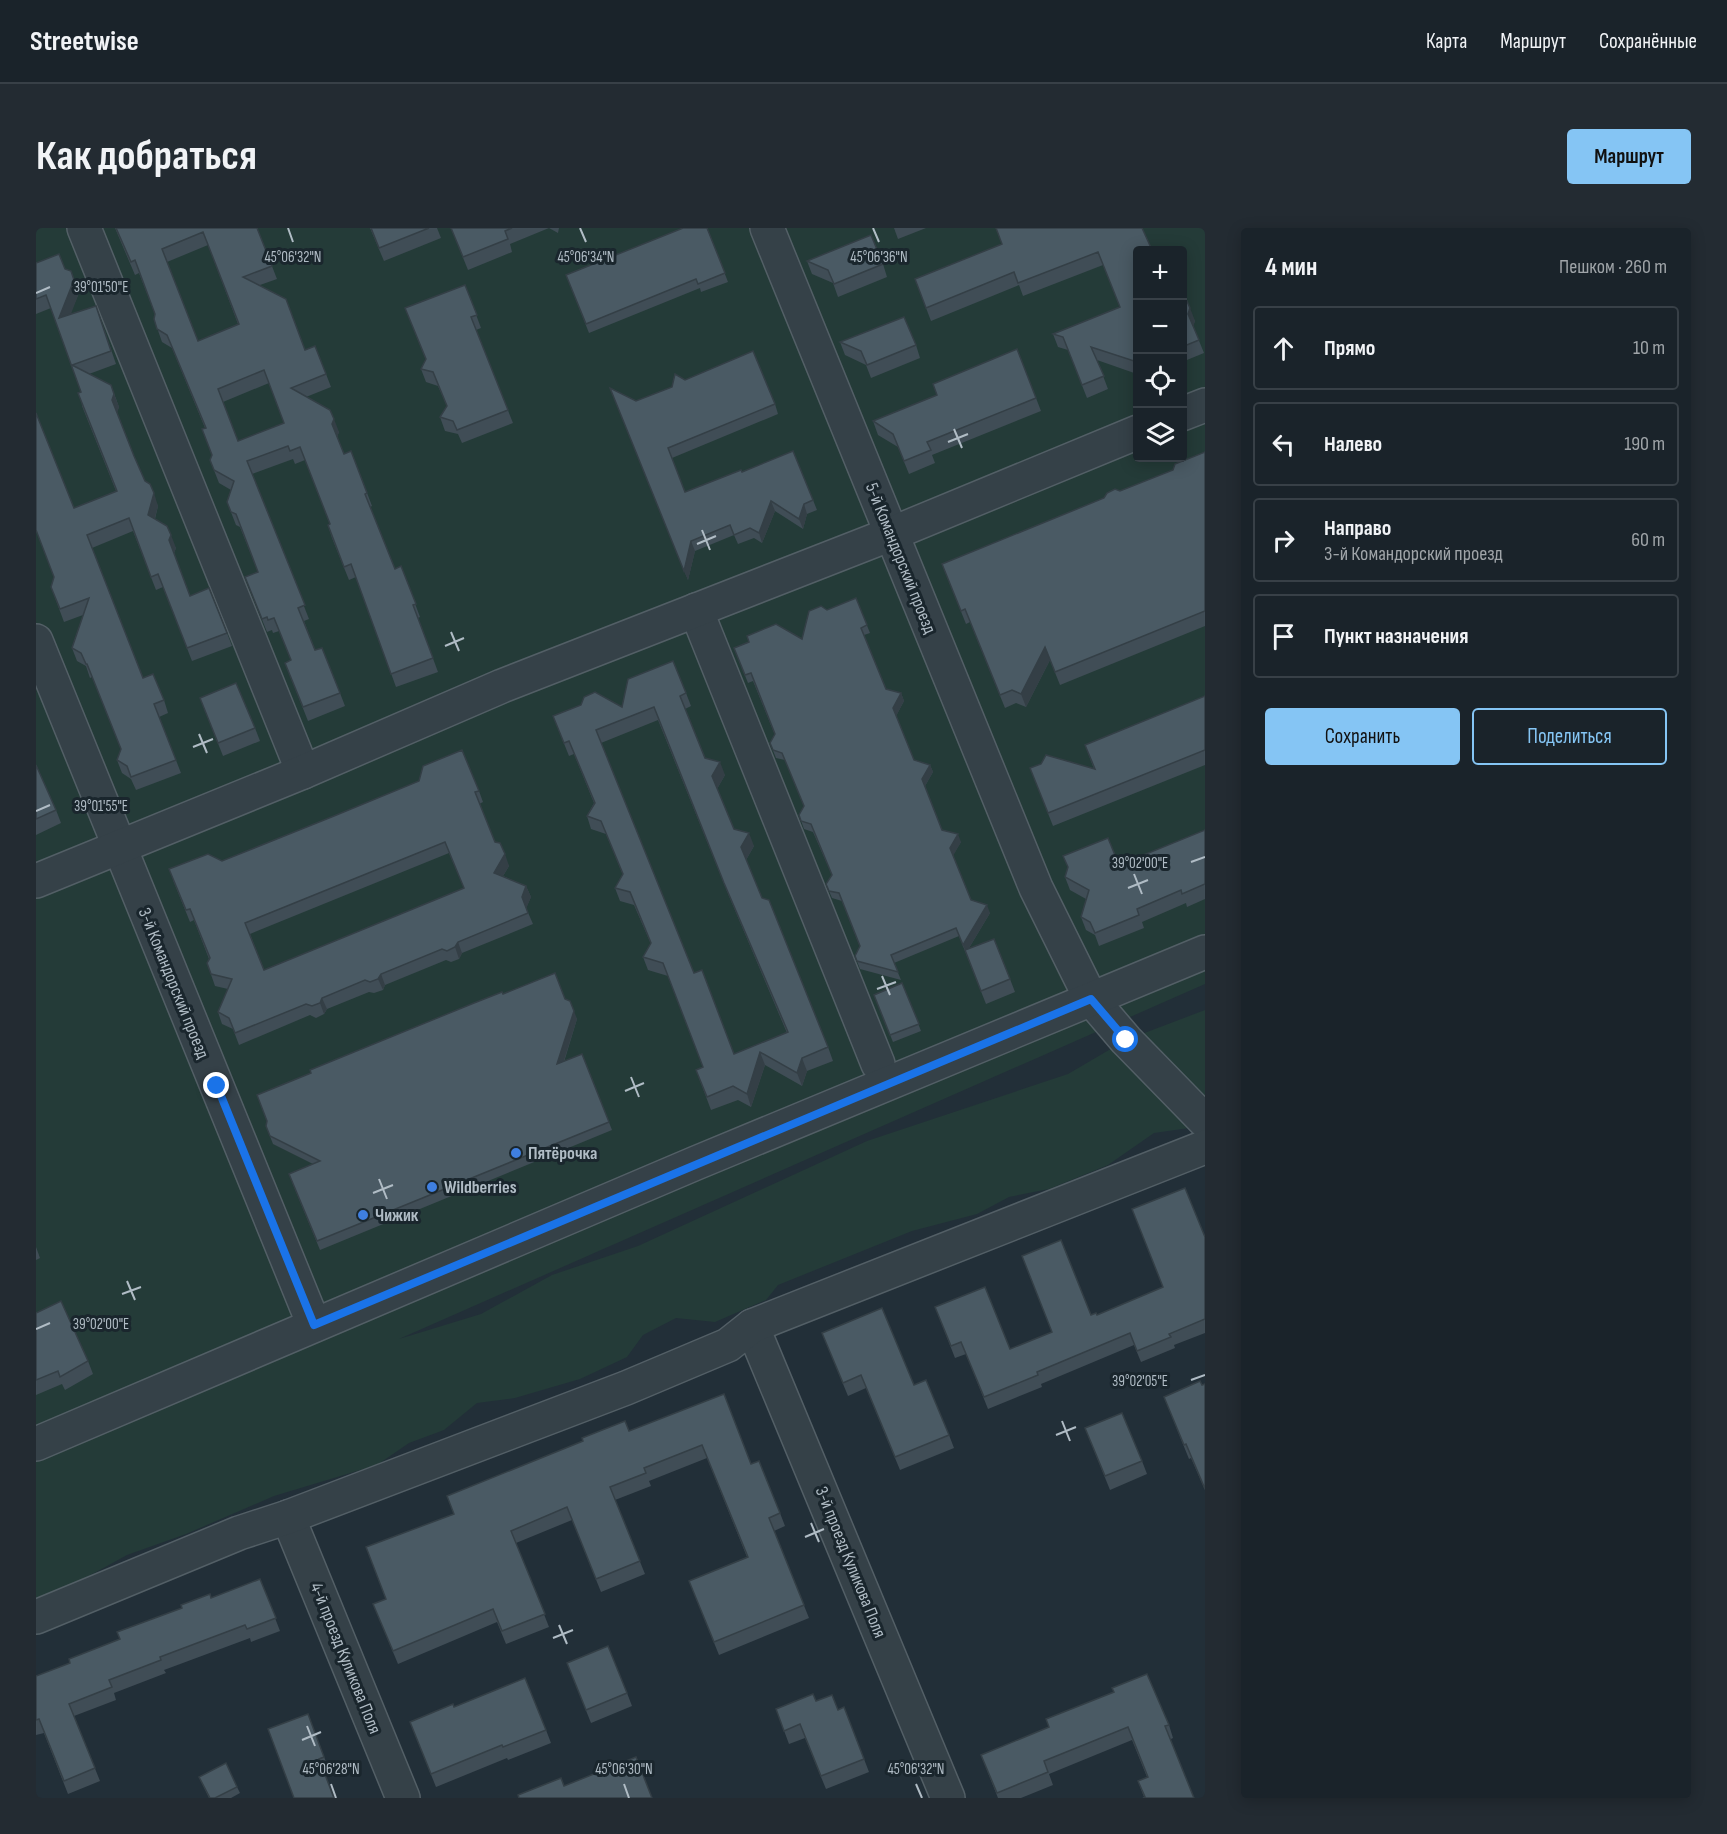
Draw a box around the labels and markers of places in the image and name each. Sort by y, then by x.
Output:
place label: Пятёрочка [528,1143,597,1164]
marker: Пятёрочка [509,1146,523,1160]
place label: Wildberries [444,1177,517,1198]
marker: Wildberries [425,1180,439,1194]
place label: Чижик [375,1205,419,1226]
marker: Чижик [356,1208,370,1222]

